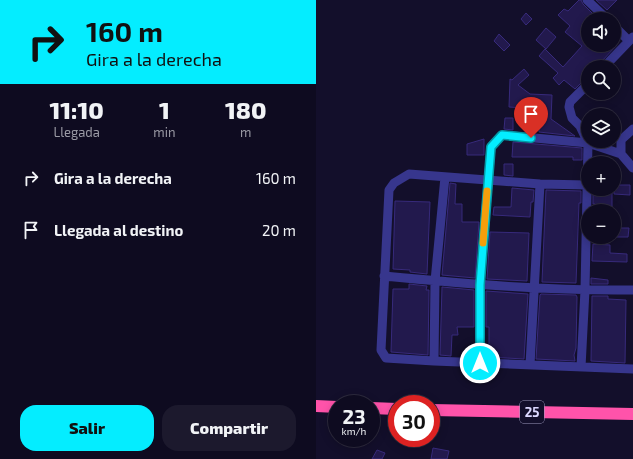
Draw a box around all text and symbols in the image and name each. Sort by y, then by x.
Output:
map controls [581,12,621,244]
button: sound [581,12,621,52]
text: 160 m [86,14,163,48]
icon: right [20,16,72,68]
text: Gira a la derecha [86,48,222,70]
button: search [581,60,621,100]
text: 11:10 [49,95,104,124]
text: 1 [159,95,170,124]
text: 180 [225,95,267,124]
pin [514,97,548,138]
icon: arrive [520,103,542,125]
button: layers [581,108,621,148]
text: Llegada [53,124,100,140]
text: min [153,124,176,140]
text: m [240,124,251,140]
button: + [581,156,621,196]
icon: right [20,167,42,189]
text: Gira a la derecha [54,169,172,187]
text: 160 m [256,169,296,187]
button: − [581,204,621,244]
icon: arrive [20,219,42,241]
text: Llegada al destino [54,221,183,239]
text: 20 m [262,221,296,239]
position arrow [459,342,501,384]
speed limit sign: 30 [388,395,440,447]
road number: 25 [520,401,544,423]
text: 23 [343,404,365,428]
button: Salir [20,405,154,451]
button: Compartir [162,405,296,451]
text: km/h [342,425,366,437]

